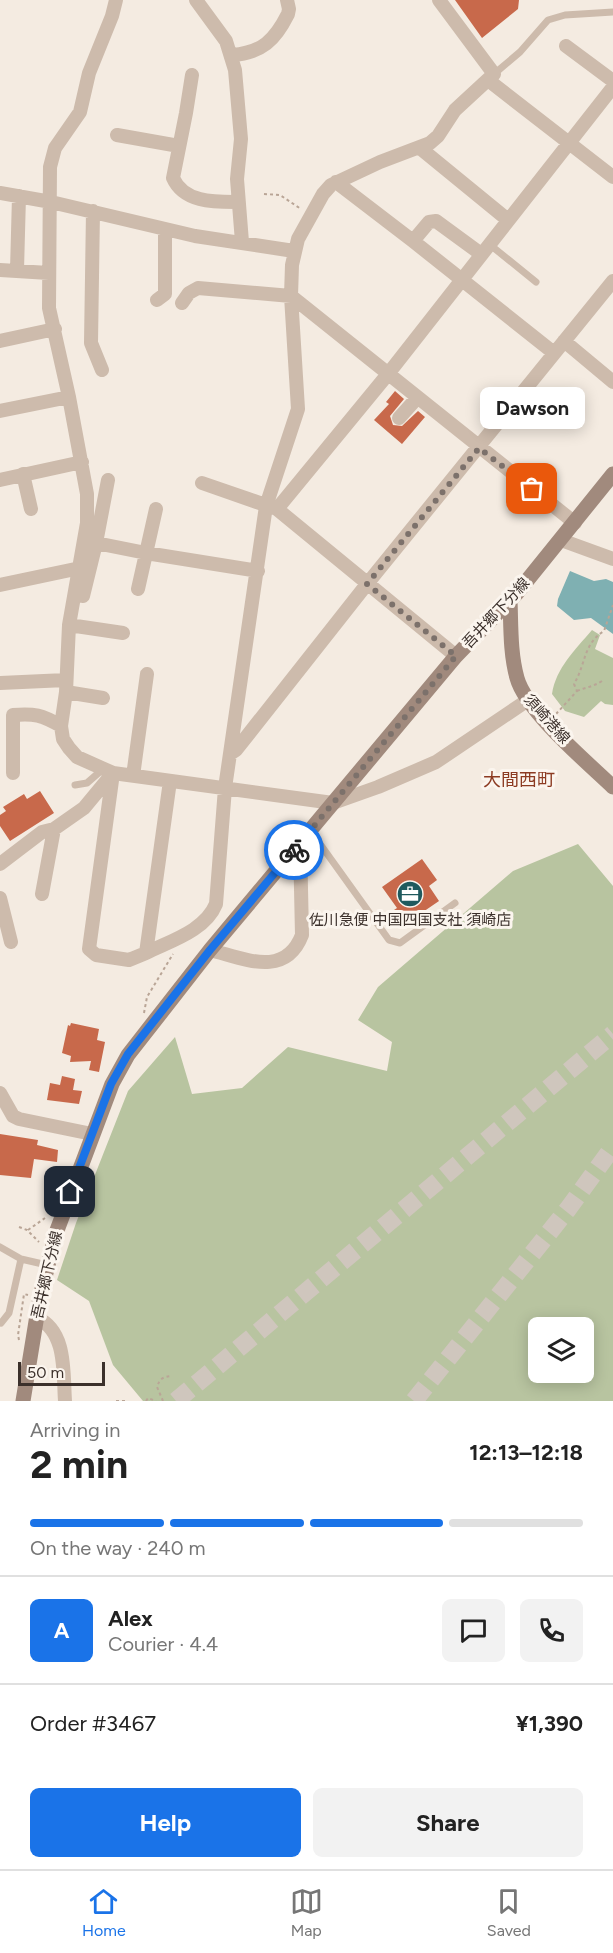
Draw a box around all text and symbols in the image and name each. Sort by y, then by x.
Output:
callout: Dawson [480,387,584,429]
text: Dawson [496,396,569,420]
pin [506,463,557,514]
icon: bag [515,472,548,505]
street label: 吾井郷下分線 [459,574,533,652]
street label: 須崎港線 [520,691,574,747]
district label: 大間西町 [483,769,555,791]
courier [264,820,324,880]
icon: bike [278,834,311,867]
office icon: 佐川急便 中国四国支社 須崎店 [395,879,425,909]
place label: 佐川急便 中国四国支社 須崎店 [309,911,511,929]
pin [44,1166,95,1217]
icon: home [53,1175,86,1208]
street label: 吾井郷下分線 [28,1229,66,1321]
map controls [528,1317,594,1383]
button: layers [528,1317,594,1383]
scale bar [18,1359,105,1386]
text: 50 m [27,1363,64,1382]
text: Arriving in [30,1418,120,1442]
text: 12:13–12:18 [469,1439,583,1466]
text: 2 min [30,1441,128,1488]
text: On the way · 240 m [30,1536,206,1560]
button: chat [442,1599,505,1662]
button: phone [520,1599,583,1662]
text: Alex [108,1605,153,1632]
text: A [54,1617,69,1644]
text: Courier · 4.4 [108,1632,218,1656]
text: Order #3467 [30,1710,156,1737]
text: ¥1,390 [516,1710,583,1737]
button: Help [30,1788,301,1857]
button: Share [313,1788,583,1857]
tab: Home [82,1885,126,1940]
tab: Map [290,1885,323,1940]
tab: Saved [487,1885,531,1940]

